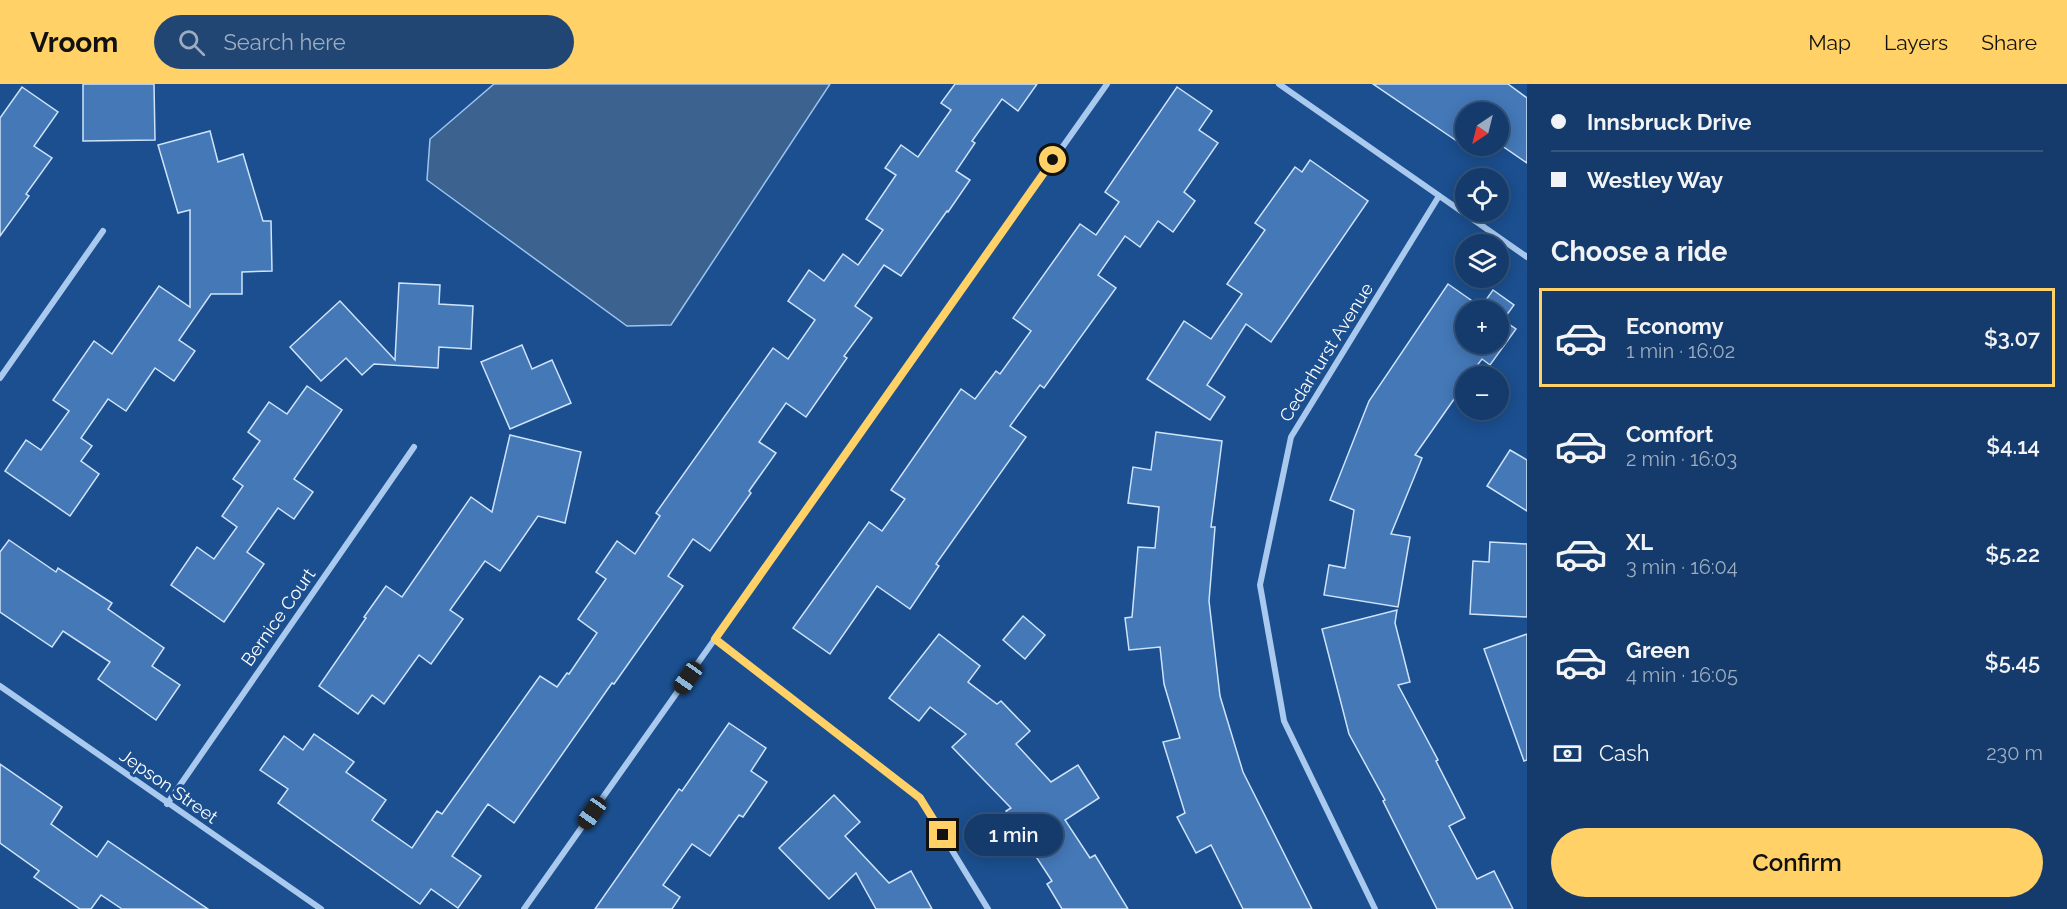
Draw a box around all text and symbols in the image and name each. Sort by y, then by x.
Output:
search box [154,15,574,69]
text: Vroom [30,26,118,59]
icon: search [175,26,208,59]
text: Search here [223,29,346,55]
text: Map [1808,30,1851,55]
text: Layers [1884,30,1948,55]
text: Share [1981,30,2037,55]
north arrow [1455,102,1509,156]
map controls [1455,102,1509,420]
text: Innsbruck Drive [1587,109,1751,135]
route start [1039,146,1066,173]
text: Westley Way [1587,167,1723,193]
button: locate [1455,168,1509,222]
button: layers [1455,234,1509,288]
text: Choose a ride [1551,236,1727,267]
street label: Cedarhurst Avenue [1275,278,1377,425]
button: + [1455,300,1509,354]
icon: car [1554,311,1608,365]
text: Economy [1626,313,1724,339]
text: $3.07 [1984,325,2040,351]
text: 1 min · 16:02 [1626,339,1735,363]
button: − [1455,366,1509,420]
icon: car [1554,419,1608,473]
text: Comfort [1626,421,1713,447]
text: $4.14 [1986,433,2040,459]
text: 2 min · 16:03 [1626,447,1737,471]
icon: car [1554,527,1608,581]
text: XL [1626,529,1653,555]
text: $5.22 [1985,541,2040,567]
text: 3 min · 16:04 [1626,555,1738,579]
street label: Bernice Court [237,564,319,670]
icon: car [1554,635,1608,689]
text: Green [1626,637,1690,663]
text: $5.45 [1985,649,2040,675]
car [670,658,706,698]
text: 4 min · 16:05 [1626,663,1738,687]
icon: cash [1551,737,1584,770]
text: Cash [1599,740,1650,766]
text: 230 m [1986,741,2043,765]
street label: Jepson Street [116,745,222,827]
car [574,793,610,833]
callout: 1 min [964,814,1063,856]
route end [929,821,956,848]
text: 1 min [989,823,1038,847]
button: Confirm [1551,828,2043,897]

